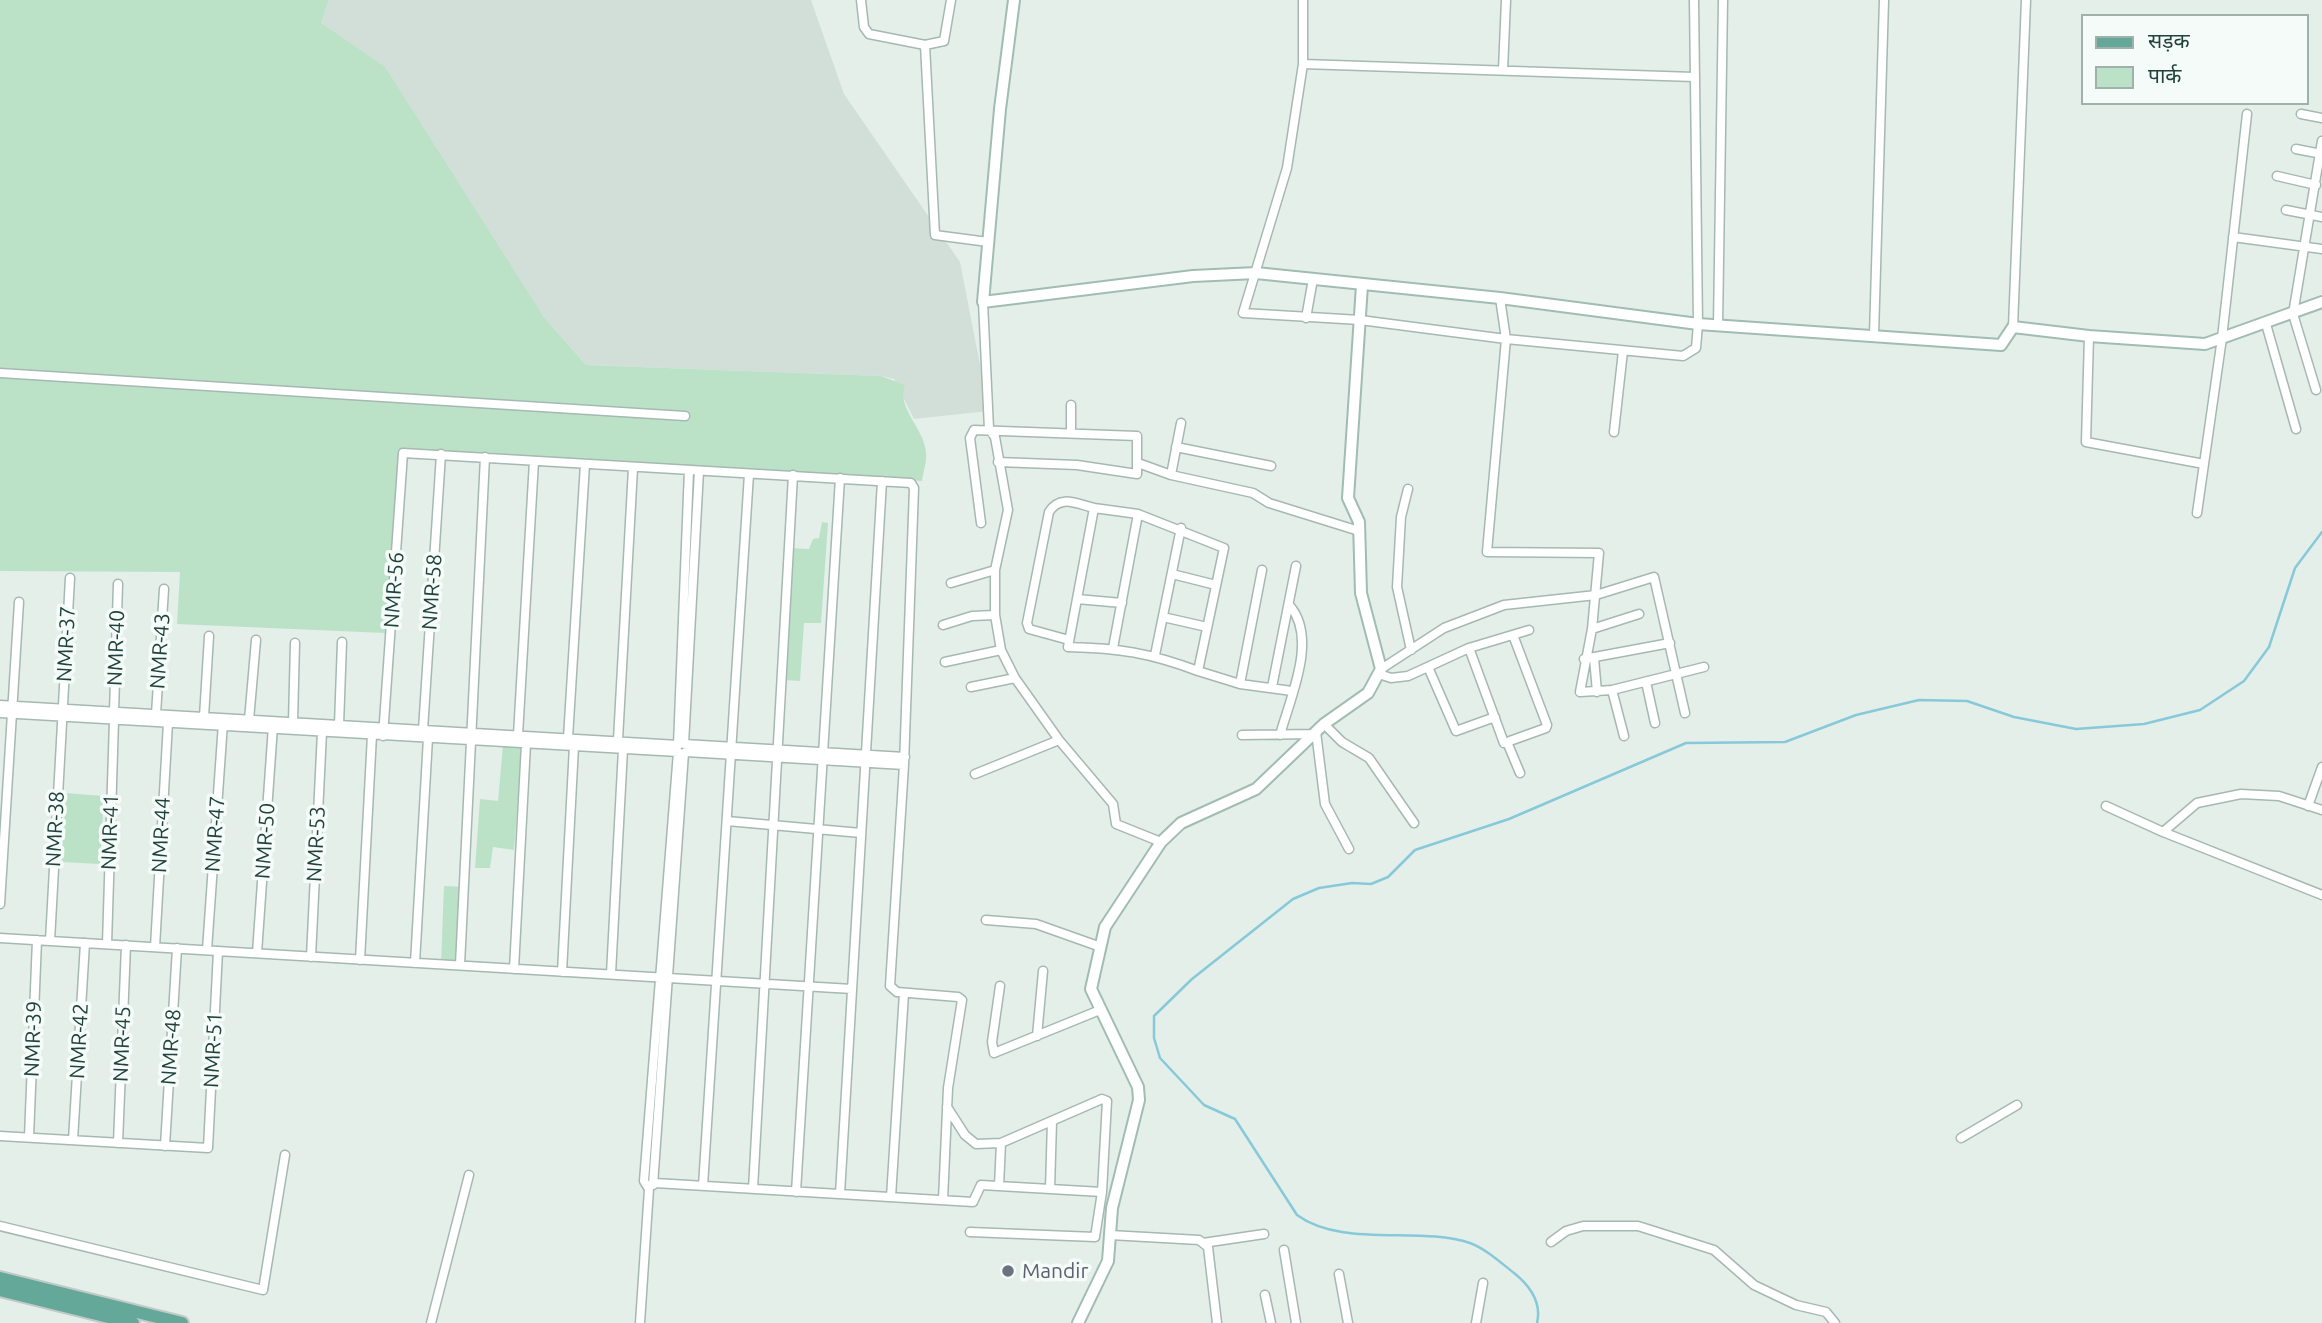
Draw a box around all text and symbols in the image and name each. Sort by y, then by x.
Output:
legend [2080,14,2308,105]
text: सड़क [2148,28,2190,52]
text: पार्क [2148,63,2182,87]
street label: NMR-56 [379,551,409,629]
street label: NMR-58 [417,553,447,631]
street label: NMR-37 [51,605,81,683]
street label: NMR-40 [102,610,130,686]
street label: NMR-43 [145,612,175,690]
street label: NMR-38 [40,790,70,868]
street label: NMR-41 [96,794,124,870]
street label: NMR-47 [200,795,230,873]
street label: NMR-44 [146,796,176,874]
street label: NMR-50 [250,802,280,880]
street label: NMR-53 [301,805,331,883]
street label: NMR-39 [19,1001,47,1077]
street label: NMR-42 [64,1002,94,1080]
street label: NMR-45 [108,1006,136,1082]
street label: NMR-48 [156,1008,186,1086]
street label: NMR-51 [198,1011,228,1089]
place label: Mandir [1022,1258,1088,1284]
marker: Mandir [1000,1263,1016,1279]

